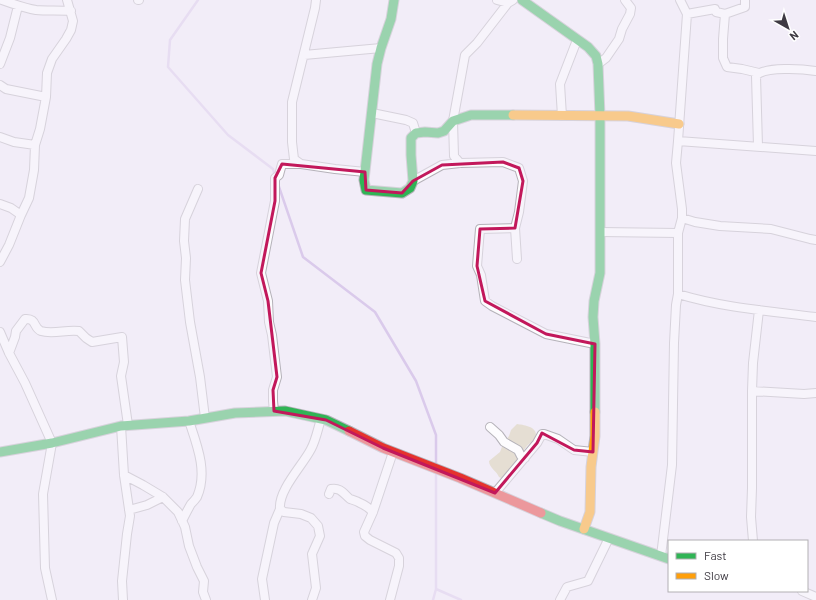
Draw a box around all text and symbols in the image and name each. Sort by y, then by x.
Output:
north arrow [768,8,808,48]
text: N [788,29,802,44]
legend [668,540,808,592]
text: Fast [704,548,727,562]
text: Slow [704,568,729,582]

